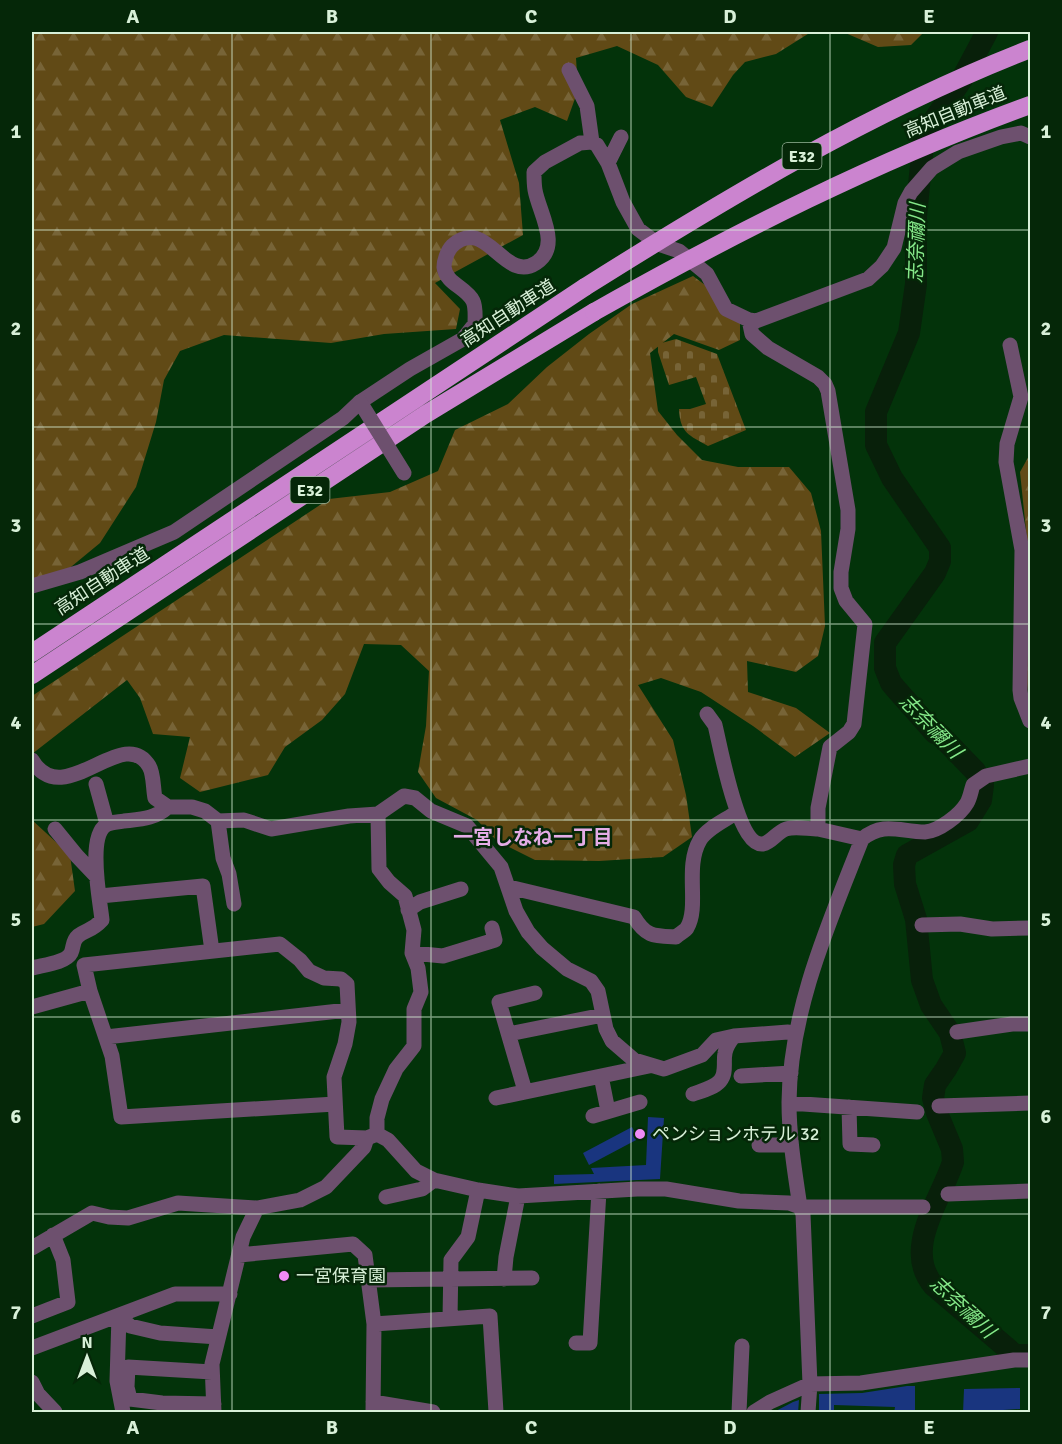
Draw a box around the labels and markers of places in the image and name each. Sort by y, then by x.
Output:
place label: ペンションホテル 32 [652,1123,819,1145]
marker: ペンションホテル 32 [633,1127,647,1141]
place label: 一宮保育園 [296,1265,386,1287]
marker: 一宮保育園 [277,1269,291,1283]

